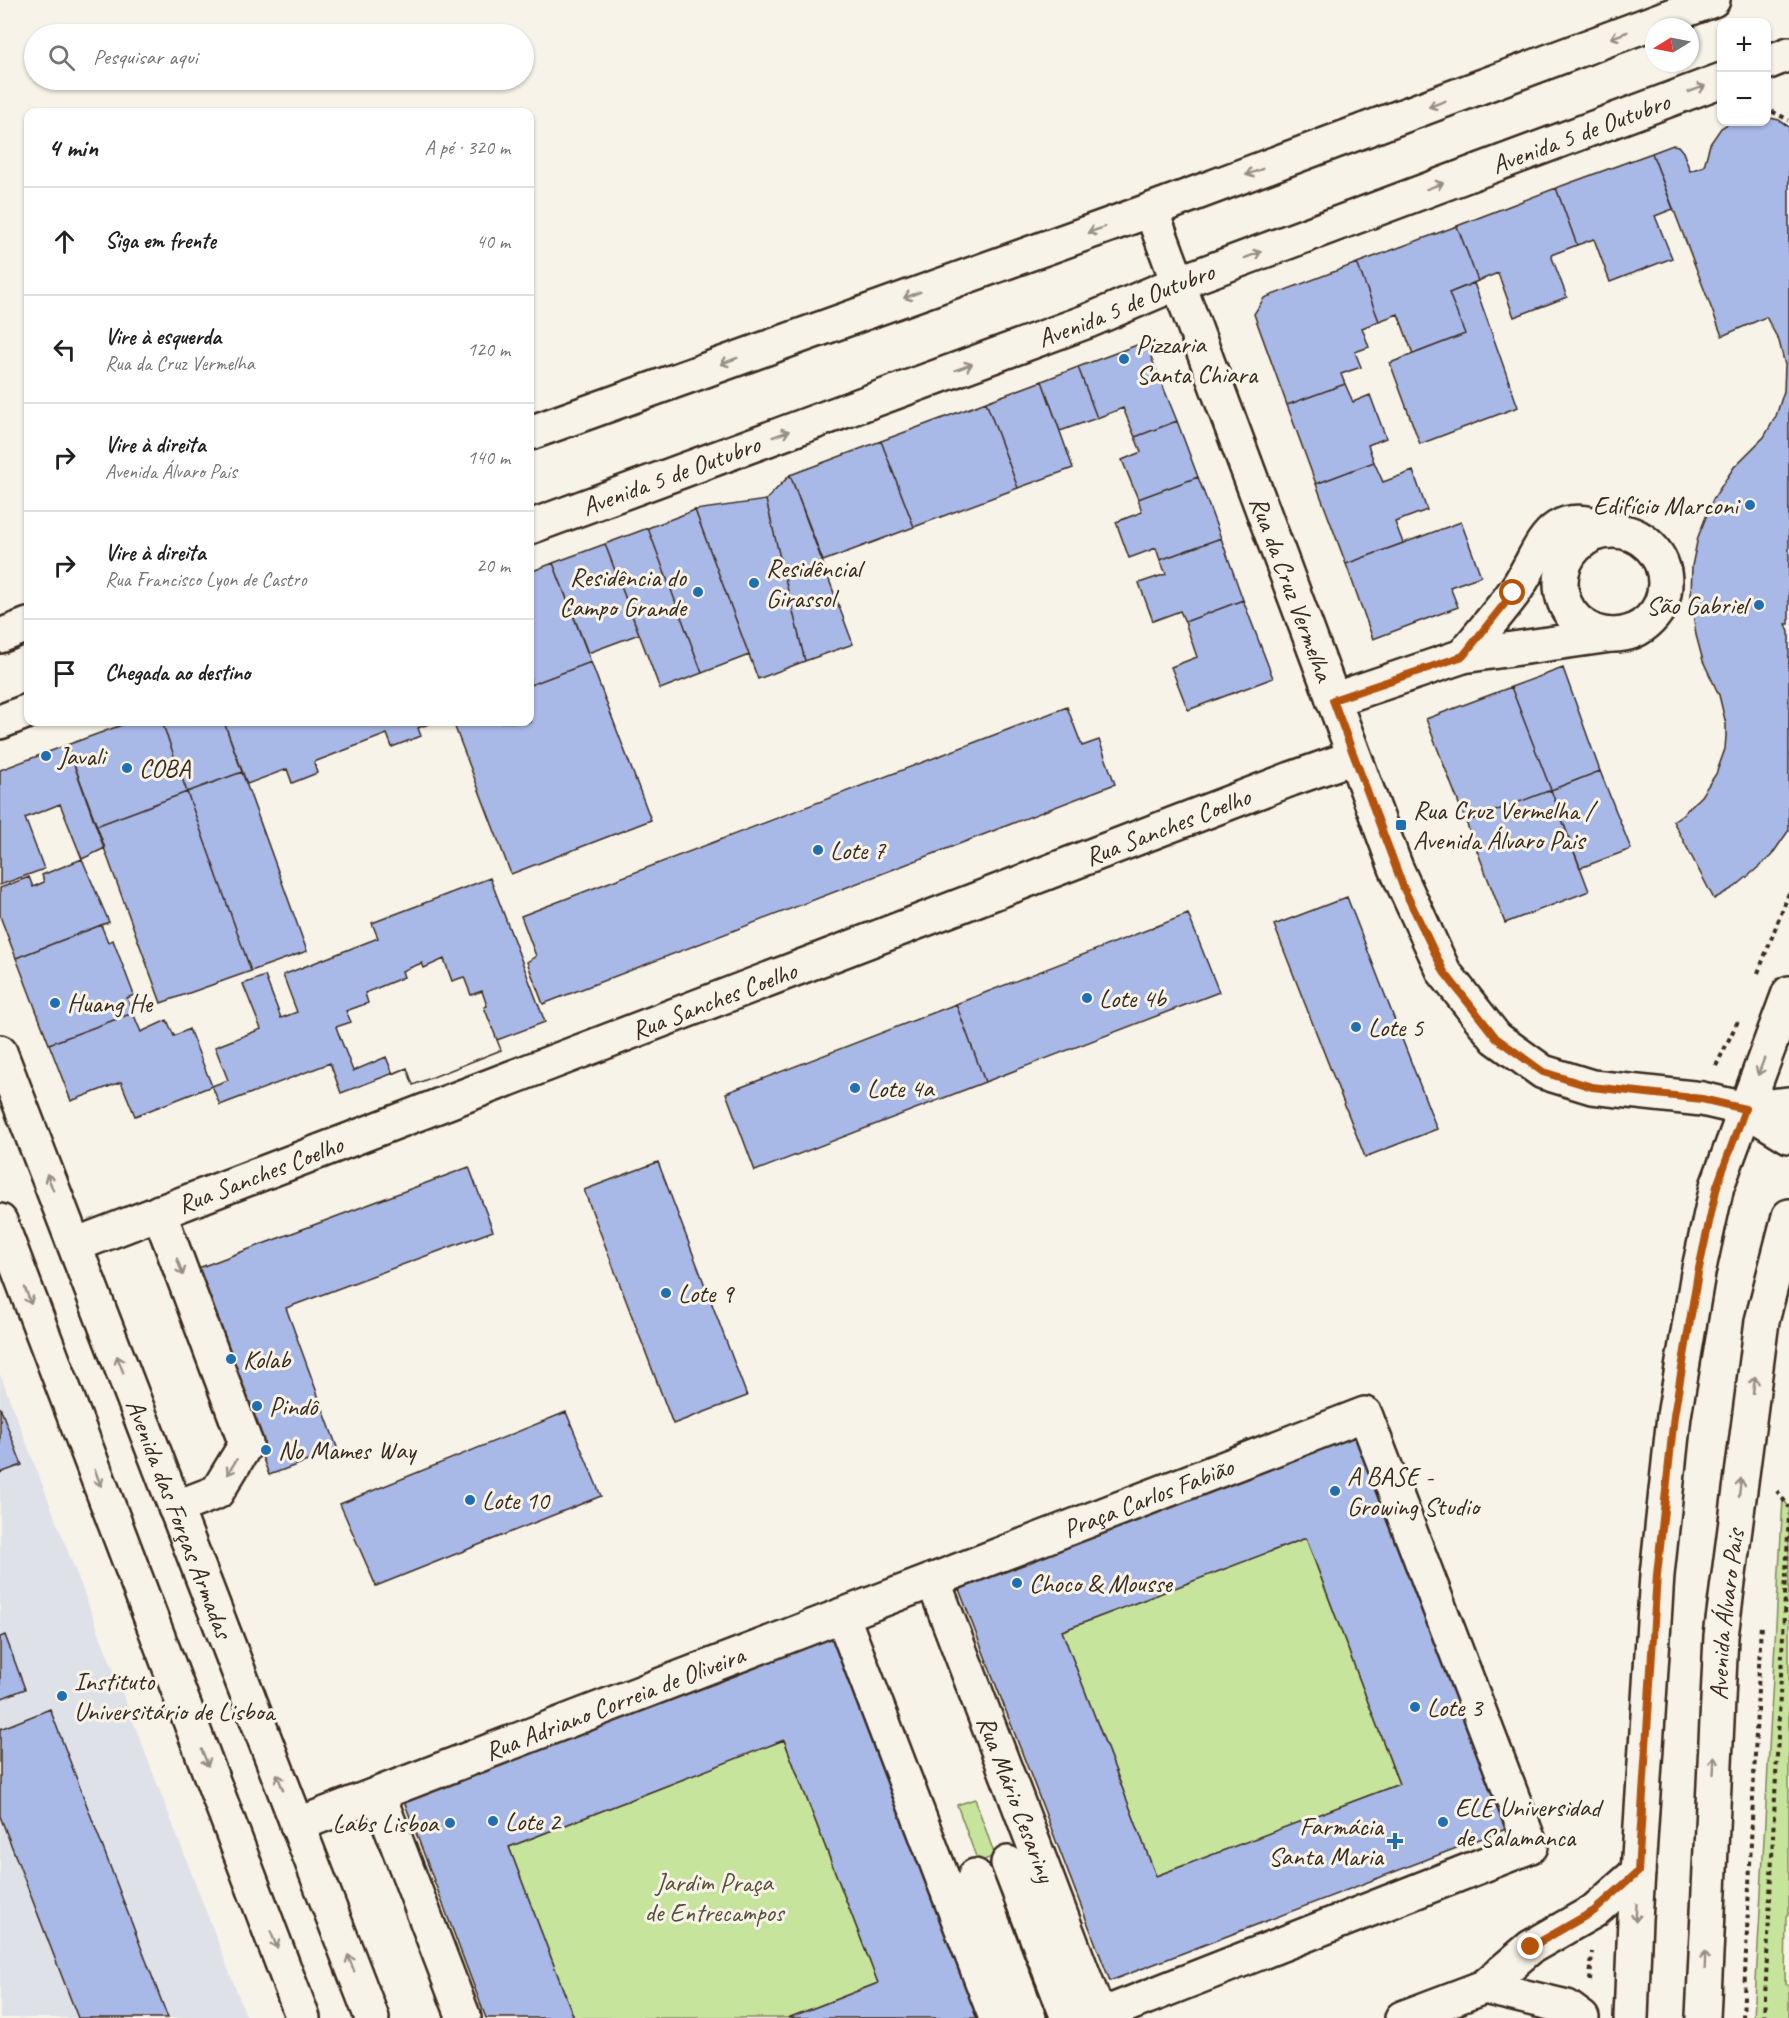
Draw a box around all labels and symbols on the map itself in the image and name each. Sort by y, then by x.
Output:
north arrow [1645,18,1699,72]
one-way arrow [1610,31,1629,42]
one-way arrow [1687,83,1706,94]
street label: Avenida 5 de Outubro [1487,84,1676,182]
one-way arrow [1428,99,1446,110]
one-way arrow [1245,167,1264,178]
one-way arrow [1425,180,1444,191]
one-way arrow [1087,225,1106,236]
one-way arrow [1243,248,1261,259]
street label: Avenida 5 de Outubro [1033,254,1220,355]
one-way arrow [903,291,922,302]
place label: Pizzaria Santa Chiara [1136,328,1259,391]
marker: Pizzaria Santa Chiara [1117,352,1131,366]
one-way arrow [720,357,739,368]
one-way arrow [954,360,973,371]
street label: Avenida 5 de Outubro [577,427,766,523]
one-way arrow [772,428,790,439]
place label: Edifício Marconi [1593,489,1741,522]
street label: Rua da Cruz Vermelha [1242,492,1341,687]
marker: Edifício Marconi [1743,498,1757,512]
place label: Residêncial Girassol [766,552,866,615]
place label: Residência do Campo Grande [559,561,689,624]
marker: Residêncial Girassol [747,576,761,590]
route start [1499,579,1525,605]
marker: Residência do Campo Grande [691,585,705,599]
place label: São Gabriel [1646,589,1752,622]
marker: São Gabriel [1752,598,1766,612]
place label: Javali [56,740,108,773]
marker: Javali [39,749,53,763]
place label: COBA [139,752,191,785]
marker: COBA [120,761,134,775]
street label: Rua Sanches Coelho [1080,780,1257,873]
place label: Rua Cruz Vermelha / Avenida Álvaro Pais [1413,794,1599,857]
marker: Rua Cruz Vermelha / Avenida Álvaro Pais [1394,818,1408,832]
place label: Lote 7 [830,834,887,867]
marker: Lote 7 [811,843,825,857]
street label: Rua Sanches Coelho [627,953,803,1047]
place label: Lote 4b [1099,982,1167,1015]
place label: Huang He [67,987,154,1020]
marker: Lote 4b [1080,991,1094,1005]
marker: Huang He [48,996,62,1010]
place label: Lote 5 [1368,1011,1425,1044]
marker: Lote 5 [1349,1020,1363,1034]
one-way arrow [1755,1057,1766,1076]
place label: Lote 4a [867,1072,935,1105]
marker: Lote 4a [848,1081,862,1095]
street label: Rua Sanches Coelho [173,1127,349,1221]
one-way arrow [44,1173,55,1192]
one-way arrow [175,1257,186,1276]
place label: Lote 9 [678,1277,736,1310]
one-way arrow [23,1286,34,1304]
marker: Lote 9 [659,1286,673,1300]
place label: Kolab [243,1343,292,1376]
marker: Kolab [224,1352,238,1366]
one-way arrow [114,1355,125,1374]
one-way arrow [1749,1376,1760,1396]
place label: Pindô [269,1390,320,1423]
street label: Avenida das Forças Armadas [118,1395,241,1645]
marker: Pindô [250,1399,264,1413]
place label: No Mames Way [278,1434,417,1467]
marker: No Mames Way [259,1443,273,1457]
street label: Praça Carlos Fabião [1059,1450,1240,1546]
one-way arrow [226,1458,238,1475]
place label: A BASE - Growing Studio [1347,1460,1482,1523]
one-way arrow [93,1468,104,1486]
one-way arrow [1735,1478,1746,1498]
place label: Lote 10 [482,1484,551,1517]
marker: A BASE - Growing Studio [1328,1484,1342,1498]
marker: Lote 10 [463,1493,477,1507]
street label: Avenida Álvaro Pais [1702,1525,1752,1701]
place label: Choco & Mousse [1029,1567,1173,1600]
marker: Choco & Mousse [1010,1576,1024,1590]
street label: Rua Adriano Correia de Oliveira [480,1638,750,1768]
place label: Instituto Universitário de Lisboa [74,1665,277,1728]
marker: Instituto Universitário de Lisboa [55,1689,69,1703]
place label: Lote 3 [1427,1691,1485,1724]
marker: Lote 3 [1408,1700,1422,1714]
street label: Rua Mário Cesariny [969,1711,1063,1889]
one-way arrow [200,1748,211,1767]
one-way arrow [1709,1755,1720,1775]
one-way arrow [274,1773,285,1791]
place label: ELE Universidad de Salamanca [1455,1791,1604,1854]
place label: Lote 2 [505,1805,563,1838]
place label: Labs Lisboa [332,1807,440,1840]
place label: Farmácia Santa Maria [1268,1810,1385,1873]
marker: Lote 2 [486,1814,500,1828]
marker: ELE Universidad de Salamanca [1436,1815,1450,1829]
marker: Labs Lisboa [443,1816,457,1830]
marker: Farmácia Santa Maria [1388,1834,1402,1848]
park label: Jardim Praça de Entrecampos [644,1866,786,1929]
one-way arrow [1630,1903,1641,1923]
one-way arrow [269,1930,280,1949]
route end [1517,1933,1543,1959]
one-way arrow [1700,1950,1711,1970]
one-way arrow [345,1955,356,1973]

